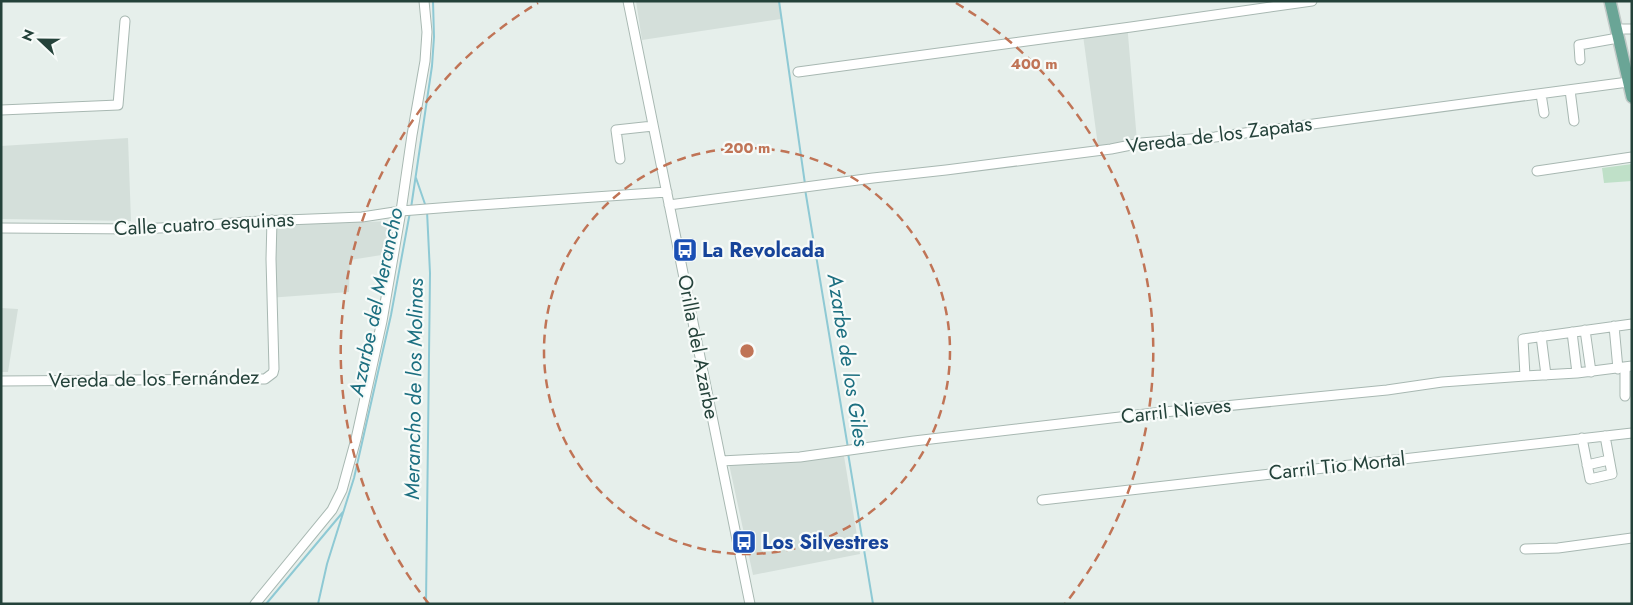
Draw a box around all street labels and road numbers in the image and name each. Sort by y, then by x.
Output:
street label: Vereda de los Zapatas [1124,109,1314,161]
street label: Calle cuatro esquinas [113,205,295,243]
street label: Orilla del Azarbe [670,272,726,422]
street label: Vereda de los Fernández [48,363,260,395]
street label: Carril Nieves [1120,391,1232,431]
street label: Carril Tio Mortal [1267,444,1407,488]

